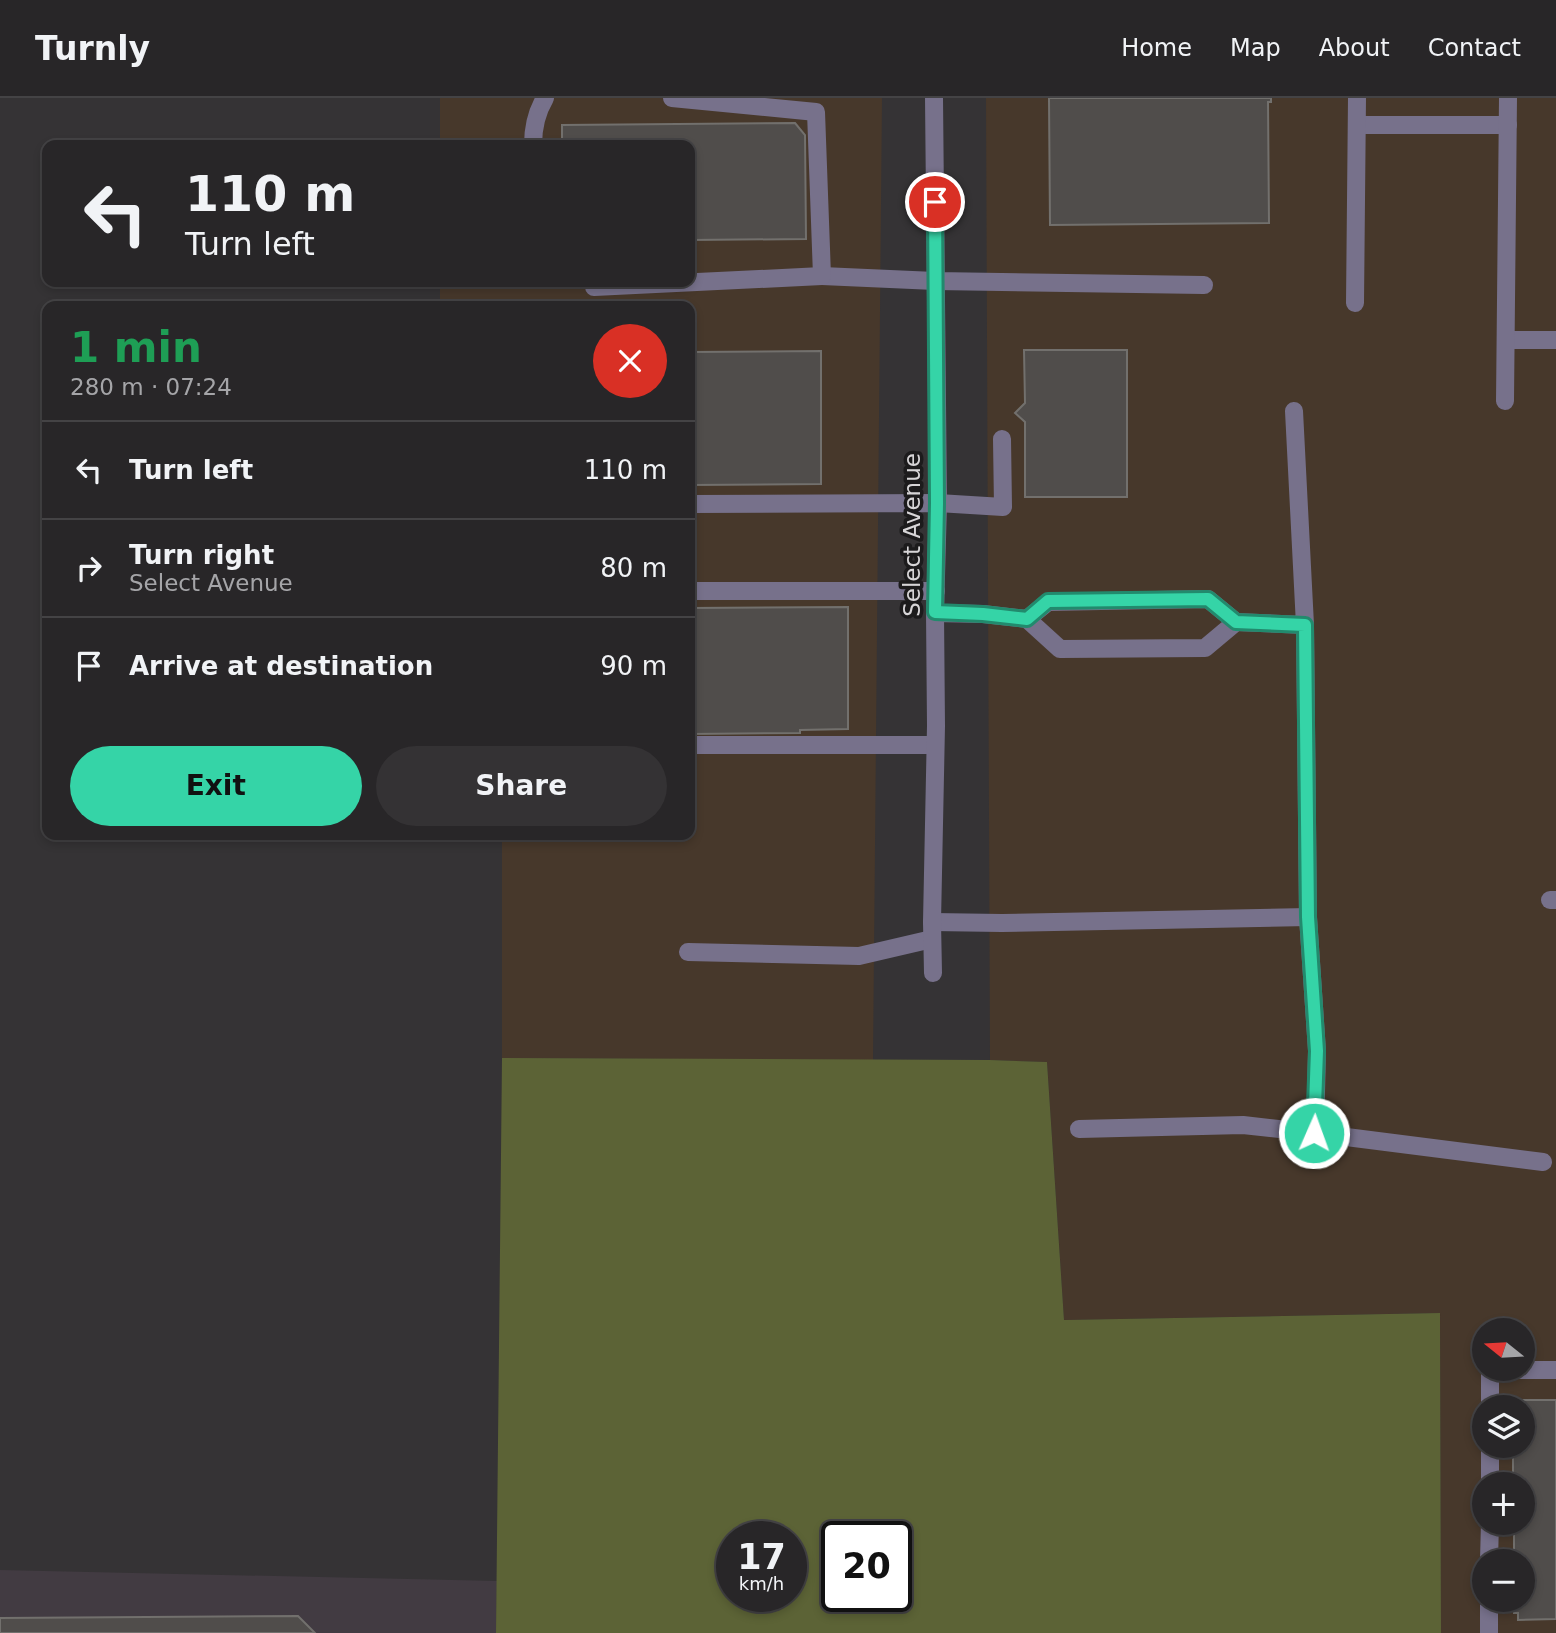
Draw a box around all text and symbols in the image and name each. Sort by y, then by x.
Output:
text: Turnly [35,29,150,68]
text: Home [1121,34,1192,62]
text: Map [1230,34,1281,62]
text: About [1319,34,1390,62]
text: Contact [1428,34,1521,62]
text: 110 m [185,166,355,223]
icon: left [70,168,161,259]
pin [905,172,965,232]
icon: arrive [916,183,954,221]
text: Turn left [185,225,315,263]
text: 1 min [70,323,202,372]
button: close [593,324,667,398]
text: 280 m · 07:24 [70,374,232,400]
icon: left [70,451,108,489]
street label: Select Avenue [899,453,925,617]
text: Turn left [129,455,253,485]
text: 110 m [584,455,667,485]
text: Turn right [129,540,274,570]
icon: right [70,549,108,587]
text: 80 m [600,553,667,583]
text: Select Avenue [129,570,293,596]
icon: arrive [70,647,108,685]
text: Arrive at destination [129,651,433,681]
text: 90 m [600,651,667,681]
button: Exit [70,746,362,826]
button: Share [376,746,667,826]
position arrow [1277,1096,1351,1170]
north arrow [1472,1318,1535,1381]
map controls [1472,1318,1535,1612]
button: layers [1472,1395,1535,1458]
button: + [1472,1472,1535,1535]
speed limit sign: 20 [821,1521,912,1612]
text: 17 [737,1537,786,1577]
button: − [1472,1549,1535,1612]
text: km/h [739,1573,784,1594]

